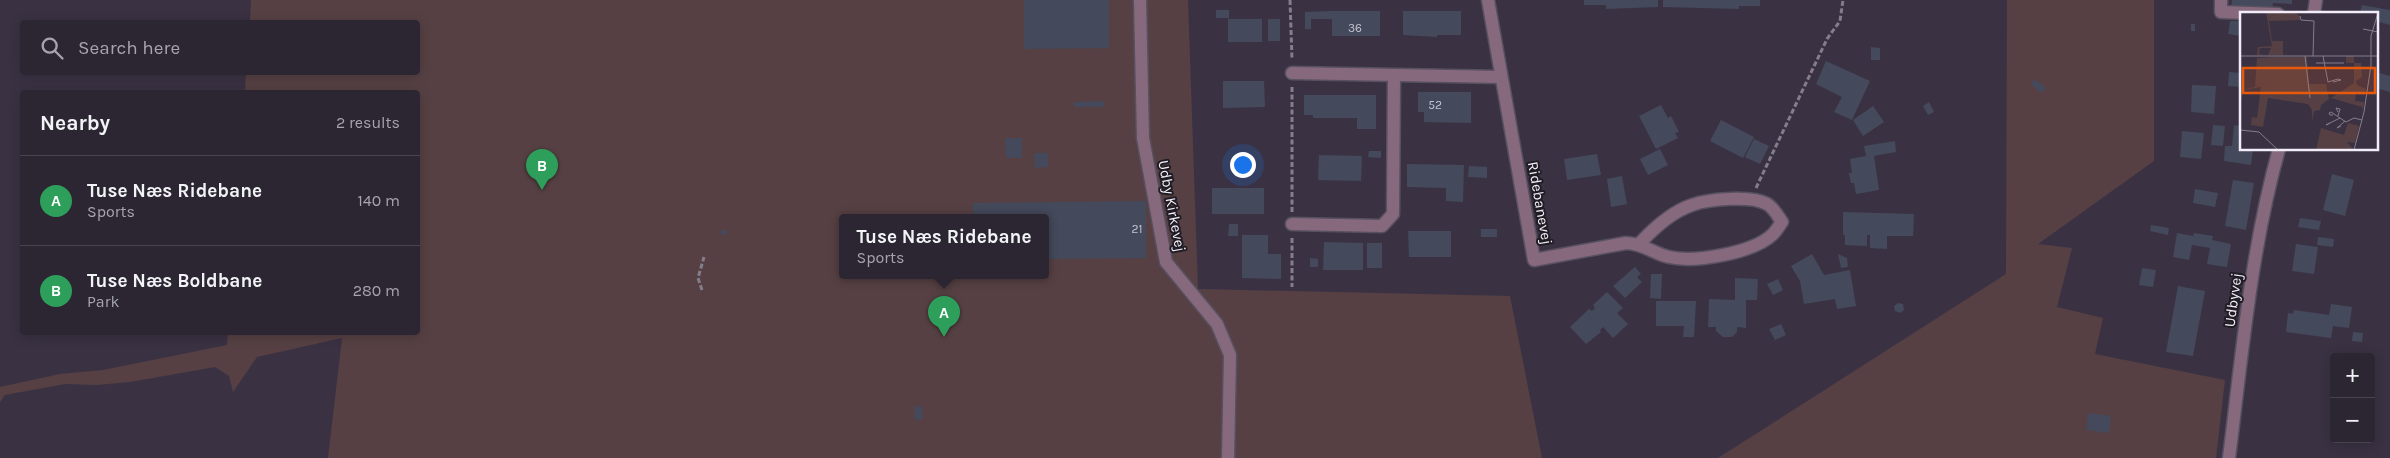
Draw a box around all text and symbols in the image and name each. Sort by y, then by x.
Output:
inset map [2240,12,2378,150]
search box [20,20,420,75]
house number: 36 [1348,21,1362,35]
icon: search [38,34,66,62]
text: Search here [78,37,180,59]
house number: 52 [1428,98,1442,112]
text: Nearby [40,111,110,135]
text: 2 results [336,113,400,132]
pin: B [526,149,558,190]
your location [1230,152,1256,178]
street label: Udby Kirkevej [1154,159,1190,253]
street label: Ridebanevej [1524,160,1556,246]
text: Tuse Næs Ridebane [87,180,262,202]
text: A [51,191,61,210]
text: 140 m [358,191,400,210]
text: Sports [87,202,135,221]
popup [839,214,1049,279]
house number: 21 [1132,222,1142,236]
text: Tuse Næs Ridebane [856,226,1032,248]
text: Sports [856,248,904,267]
text: Tuse Næs Boldbane [87,270,262,292]
street label: Udbyvej [2220,272,2246,328]
text: B [51,281,61,300]
text: 280 m [353,281,400,300]
text: Park [87,292,119,311]
pin: A [928,296,960,337]
map controls [2330,353,2375,443]
button: + [2330,353,2375,398]
button: − [2330,398,2375,443]

